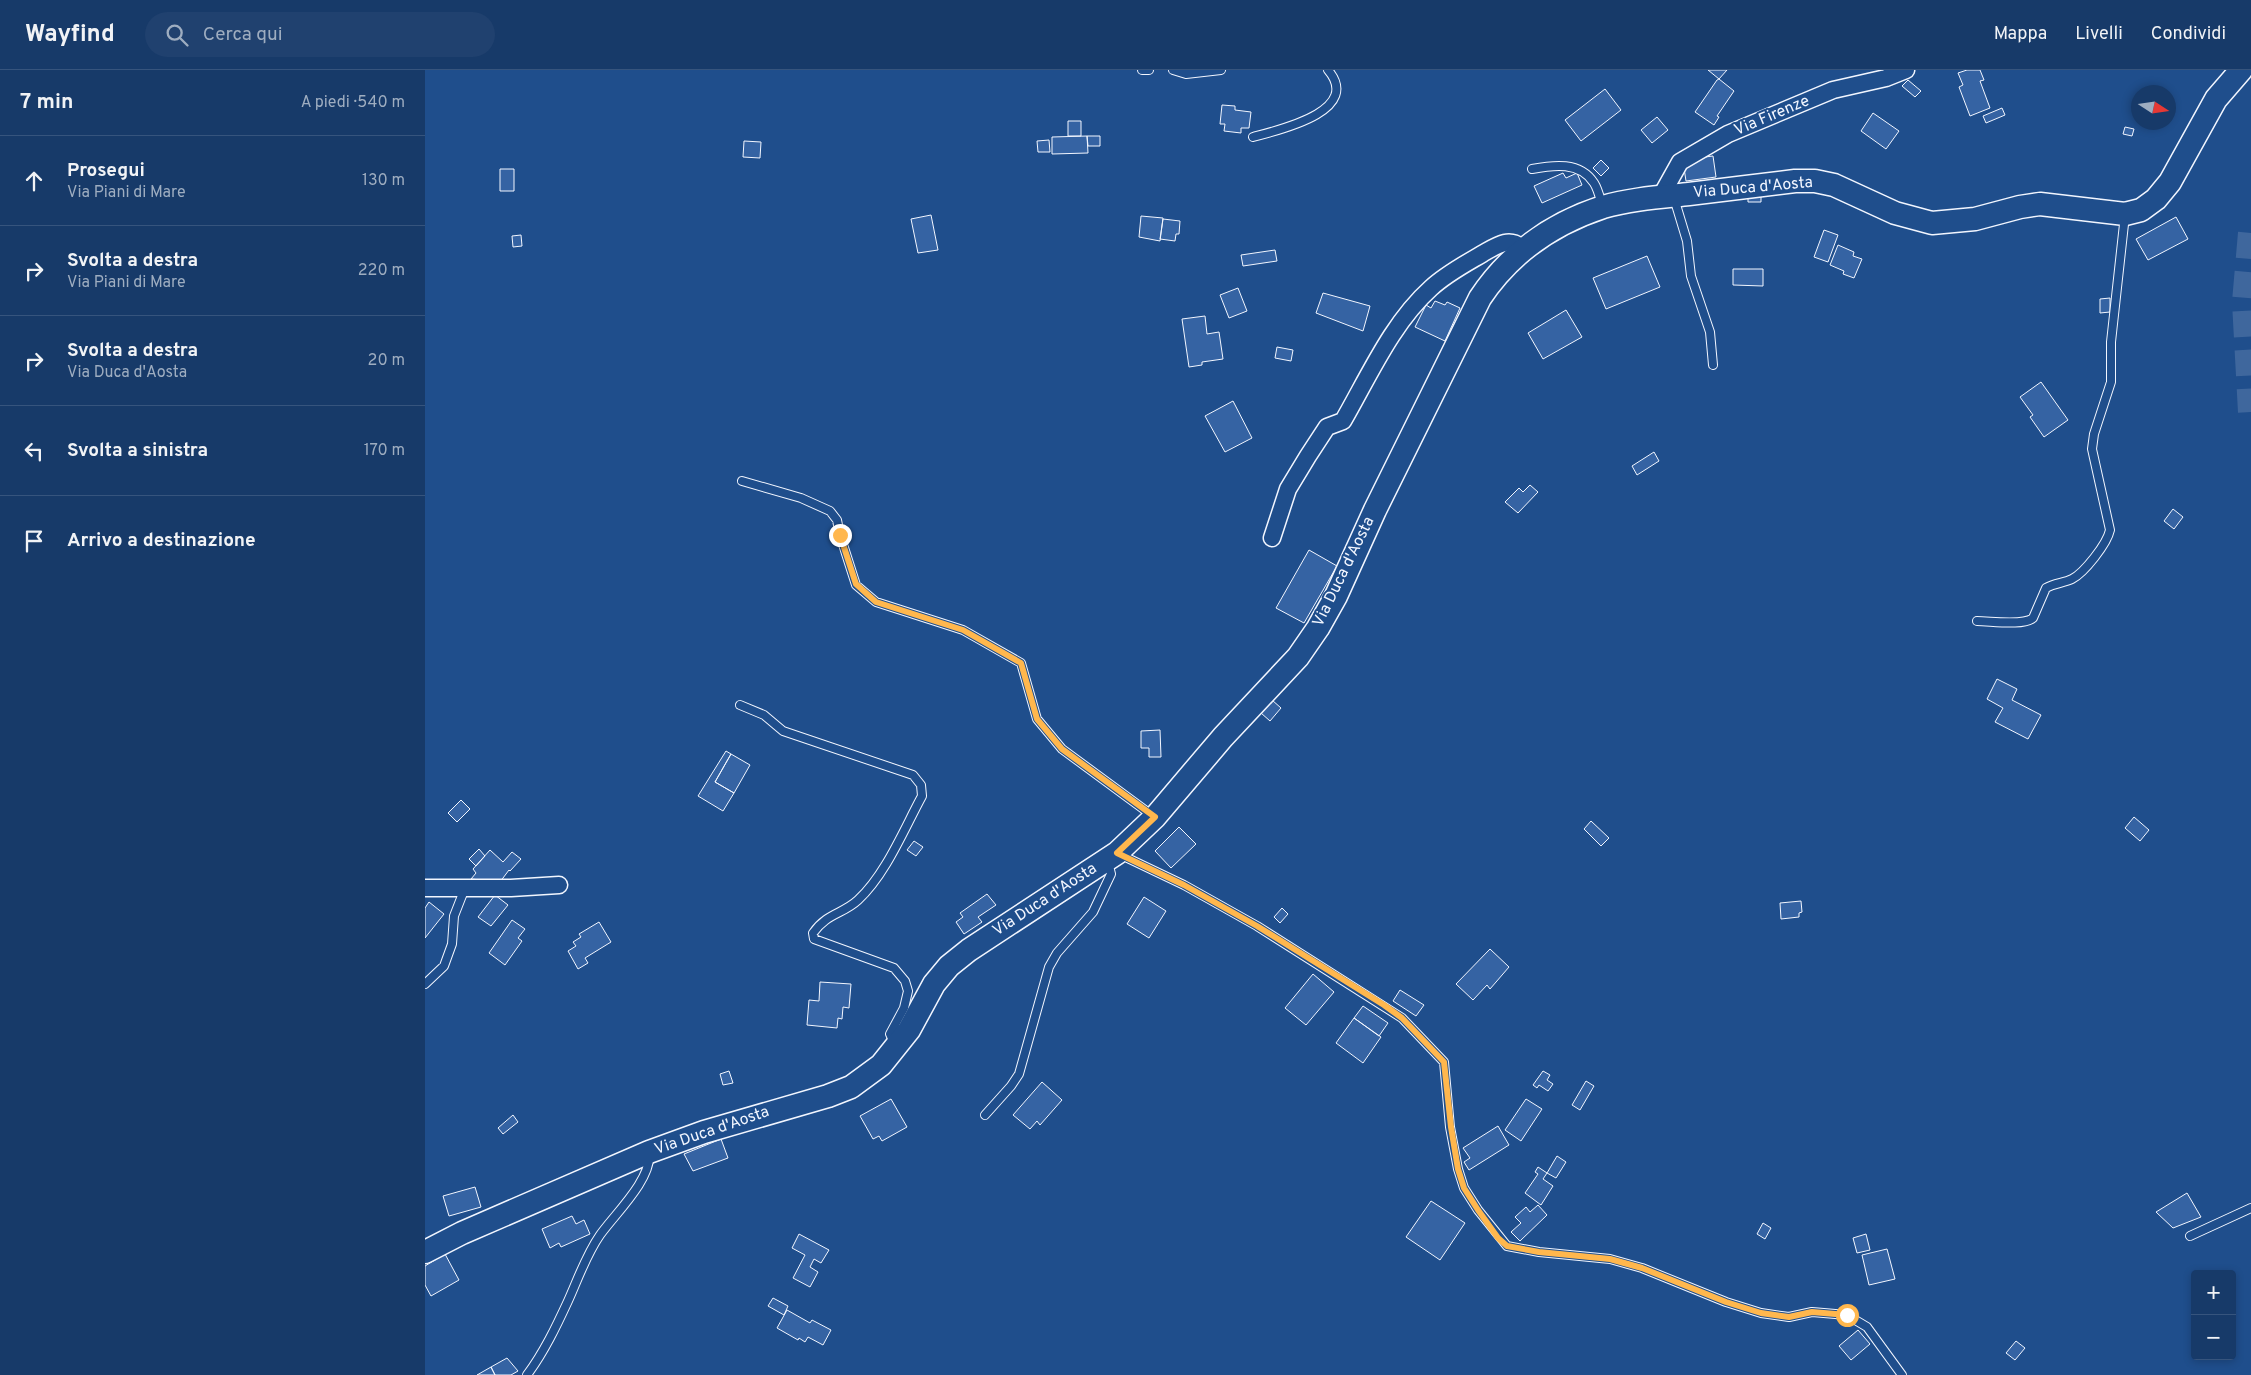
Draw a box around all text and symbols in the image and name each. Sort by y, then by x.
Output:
search box [145,12,495,57]
text: Wayfind [25,20,115,50]
icon: search [163,21,191,49]
text: Cerca qui [203,23,283,47]
text: Mappa [1994,23,2047,46]
text: Livelli [2075,23,2123,46]
text: Condividi [2151,23,2226,46]
north arrow [2131,85,2176,130]
text: 7 min [20,89,73,116]
street label: Via Firenze [1731,91,1813,141]
text: A piedi · 540 m [301,93,405,113]
text: Prosegui [67,159,145,183]
icon: ahead [20,167,48,195]
text: 130 m [362,171,405,191]
street label: Via Duca d'Aosta [1692,173,1814,203]
text: Via Piani di Mare [67,183,186,203]
text: Svolta a destra [67,249,198,273]
icon: right [20,257,48,285]
text: 220 m [358,261,405,281]
text: Via Piani di Mare [67,273,186,293]
text: Svolta a destra [67,339,198,363]
icon: right [20,347,48,375]
text: 20 m [368,351,405,371]
text: Via Duca d'Aosta [67,363,187,383]
icon: left [20,437,48,465]
text: Svolta a sinistra [67,439,208,463]
text: 170 m [364,441,405,461]
street label: Via Duca d'Aosta [1309,514,1379,630]
route end [829,524,852,547]
icon: arrive [20,527,48,555]
text: Arrivo a destinazione [67,529,256,553]
street label: Via Duca d'Aosta [989,859,1101,941]
street label: Via Duca d'Aosta [652,1102,772,1160]
map controls [2191,1270,2236,1360]
button: + [2191,1270,2236,1315]
route start [1836,1304,1859,1327]
button: − [2191,1315,2236,1360]

